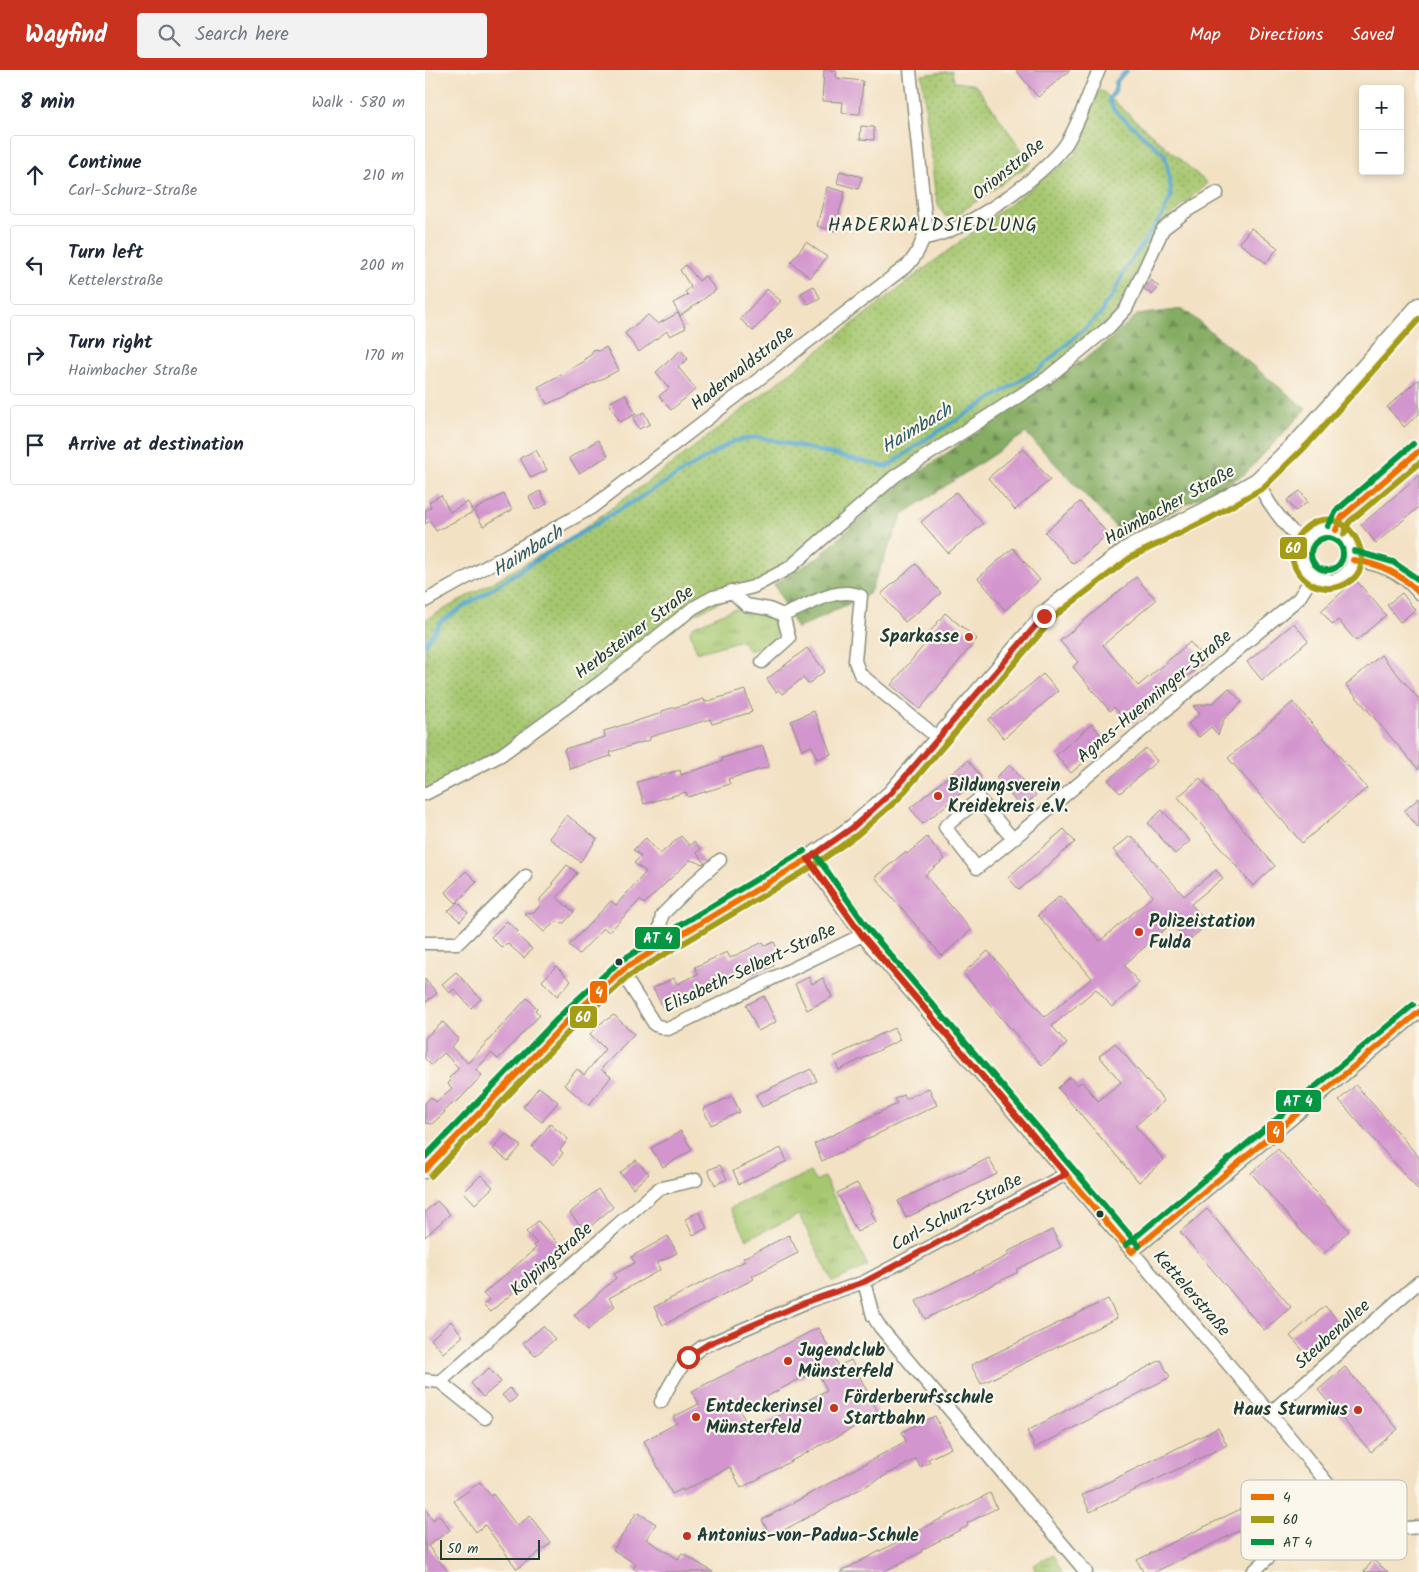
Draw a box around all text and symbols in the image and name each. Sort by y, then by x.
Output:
search box [137,13,487,58]
text: Wayfind [25,16,107,55]
text: Search here [195,20,289,50]
icon: search [155,21,183,49]
text: Map [1189,21,1221,50]
text: Directions [1249,21,1323,50]
text: Saved [1351,21,1394,50]
map controls [1359,85,1404,175]
button: + [1359,85,1404,130]
text: 8 min [20,86,75,119]
text: Walk · 580 m [312,90,405,115]
button: − [1359,130,1404,175]
street label: Orionstraße [966,131,1052,209]
text: Continue [68,148,141,178]
icon: ahead [21,161,49,189]
text: 210 m [363,163,404,188]
text: Carl-Schurz-Straße [68,178,197,203]
district label: HADERWALDSIEDLUNG [828,211,1038,241]
text: Turn left [68,238,143,268]
icon: left [21,251,49,279]
text: 200 m [360,253,404,278]
text: Kettelerstraße [68,268,163,293]
street label: Haderwaldstraße [685,319,801,419]
text: Turn right [68,328,153,358]
icon: right [21,341,49,369]
text: 170 m [364,343,404,368]
text: Haimbacher Straße [68,358,197,383]
water label: Haimbach [875,395,960,462]
text: Arrive at destination [68,430,244,460]
icon: arrive [21,431,49,459]
street label: Haimbacher Straße [1099,458,1241,554]
water label: Haimbach [487,517,571,586]
line badge: 60 [1279,536,1308,560]
text: 60 [1286,538,1301,560]
street label: Herbsteiner Straße [569,578,701,688]
route end [1033,605,1056,628]
place label: Sparkasse [880,623,959,652]
street label: Agnes-Huenninger-Straße [1071,623,1239,771]
marker: Sparkasse [963,631,975,643]
place label: Bildungsverein Kreidekreis e.V. [948,772,1068,822]
marker: Bildungsverein Kreidekreis e.V. [932,790,944,802]
place label: Polizeistation Fulda [1149,908,1255,958]
street label: Elisabeth-Selbert-Straße [659,916,841,1022]
line badge: AT 4 [634,926,681,950]
marker: Polizeistation Fulda [1133,926,1145,938]
text: AT 4 [643,928,673,950]
unlabelled marker [614,957,624,967]
line badge: 4 [589,980,608,1004]
text: 4 [595,982,603,1004]
line badge: 60 [569,1005,598,1029]
text: 60 [576,1007,591,1029]
line badge: AT 4 [1275,1089,1322,1113]
text: AT 4 [1283,1091,1313,1113]
line badge: 4 [1266,1120,1285,1144]
text: 4 [1272,1122,1280,1144]
street label: Carl-Schurz-Straße [886,1166,1028,1260]
unlabelled marker [1095,1209,1105,1219]
street label: Kolpingstraße [504,1216,600,1304]
street label: Kettelerstraße [1145,1244,1237,1344]
street label: Steubenallee [1288,1293,1378,1377]
place label: Jugendclub Münsterfeld [798,1337,893,1387]
route start [677,1346,700,1369]
marker: Jugendclub Münsterfeld [782,1355,794,1367]
place label: Förderberufsschule Startbahn [844,1384,994,1434]
place label: Entdeckerinsel Münsterfeld [706,1393,822,1443]
place label: Haus Sturmius [1233,1396,1349,1425]
marker: Förderberufsschule Startbahn [828,1402,840,1414]
marker: Haus Sturmius [1352,1404,1364,1416]
marker: Entdeckerinsel Münsterfeld [690,1411,702,1423]
legend [1241,1480,1407,1560]
text: 4 [1283,1487,1291,1509]
text: 60 [1283,1509,1298,1531]
place label: Antonius-von-Padua-Schule [697,1522,919,1551]
marker: Antonius-von-Padua-Schule [681,1530,693,1542]
text: AT 4 [1283,1532,1313,1554]
scale bar [440,1537,540,1560]
text: 50 m [447,1538,478,1560]

